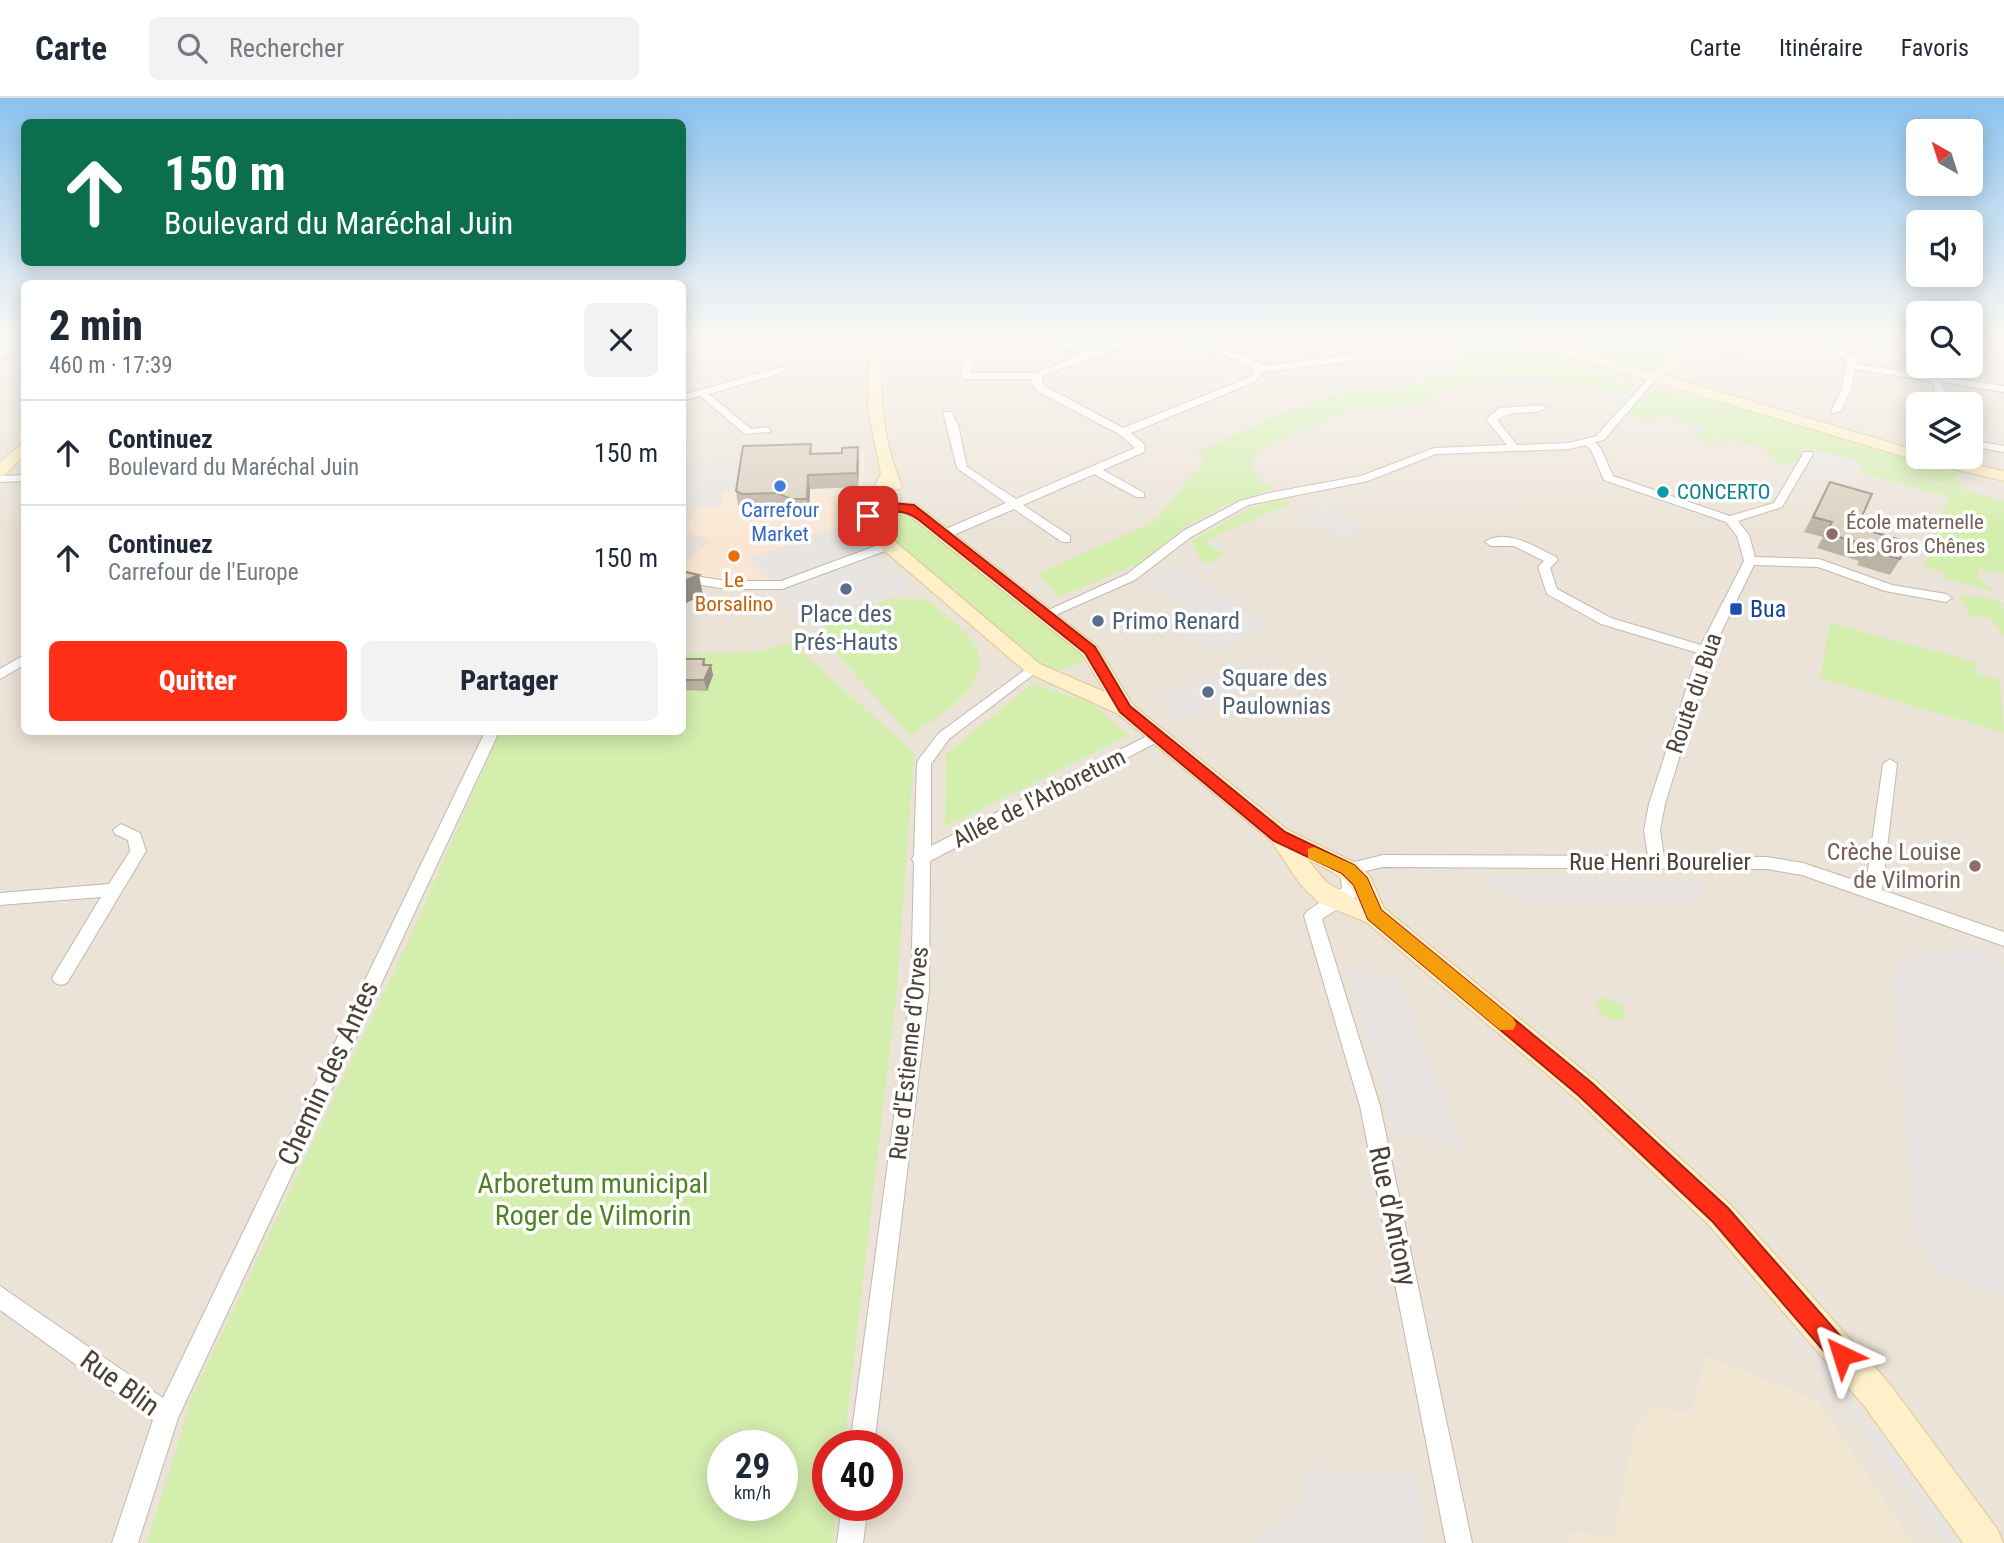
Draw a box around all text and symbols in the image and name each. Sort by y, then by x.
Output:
search box [149,17,639,80]
text: Carte [35,29,107,68]
icon: search [173,29,211,67]
text: Rechercher [229,33,344,63]
text: Carte [1690,34,1741,62]
text: Itinéraire [1779,34,1863,62]
text: Favoris [1901,34,1969,62]
north arrow [1906,119,1983,196]
map controls [1906,119,1983,469]
text: 150 m [164,145,286,202]
icon: ahead [49,147,140,238]
text: Boulevard du Maréchal Juin [164,204,513,242]
button: sound [1906,210,1983,287]
text: 2 min [49,301,143,350]
button: search [1906,301,1983,378]
button: close [584,303,658,377]
text: 460 m · 17:39 [49,352,173,379]
button: layers [1906,392,1983,469]
text: Continuez [108,424,213,454]
icon: ahead [49,434,87,472]
text: 150 m [594,438,658,468]
text: Boulevard du Maréchal Juin [108,454,359,481]
marker: Carrefour Market [772,478,788,494]
place label: CONCERTO [1677,480,1770,504]
marker: CONCERTO [1655,484,1671,500]
pin [838,486,898,546]
icon: arrive [849,497,887,535]
place label: Carrefour Market [741,498,819,546]
place label: École maternelle Les Gros Chênes [1846,510,1985,558]
marker: École maternelle Les Gros Chênes [1824,526,1840,542]
text: Continuez [108,529,213,559]
icon: ahead [49,539,87,577]
text: 150 m [594,543,658,573]
marker: Le Borsalino [726,548,742,564]
text: Carrefour de l'Europe [108,559,298,586]
place label: Le Borsalino [695,568,773,616]
marker: Place des Prés-Hauts [838,581,854,597]
place label: Bua [1750,595,1786,623]
place label: Place des Prés-Hauts [794,600,898,656]
marker: Bua [1728,601,1744,617]
place label: Primo Renard [1112,607,1240,635]
marker: Primo Renard [1090,613,1106,629]
street label: Route du Bua [1660,629,1728,757]
button: Quitter [49,641,347,721]
button: Partager [361,641,658,721]
place label: Square des Paulownias [1222,664,1331,720]
marker: Square des Paulownias [1200,684,1216,700]
street label: Allée de l'Arboretum [948,742,1130,854]
place label: Crèche Louise de Vilmorin [1827,838,1961,894]
street label: Rue Henri Bourelier [1569,848,1751,876]
marker: Crèche Louise de Vilmorin [1967,858,1983,874]
street label: Rue d'Estienne d'Orves [884,945,934,1161]
street label: Chemin des Antes [271,975,385,1171]
street label: Rue d'Antony [1362,1143,1424,1289]
park label: Arboretum municipal Roger de Vilmorin [478,1167,708,1232]
position arrow [1805,1318,1879,1392]
street label: Rue Blin [74,1343,166,1423]
speed limit sign: 40 [812,1430,903,1521]
text: 29 [735,1446,770,1487]
text: km/h [734,1482,771,1503]

